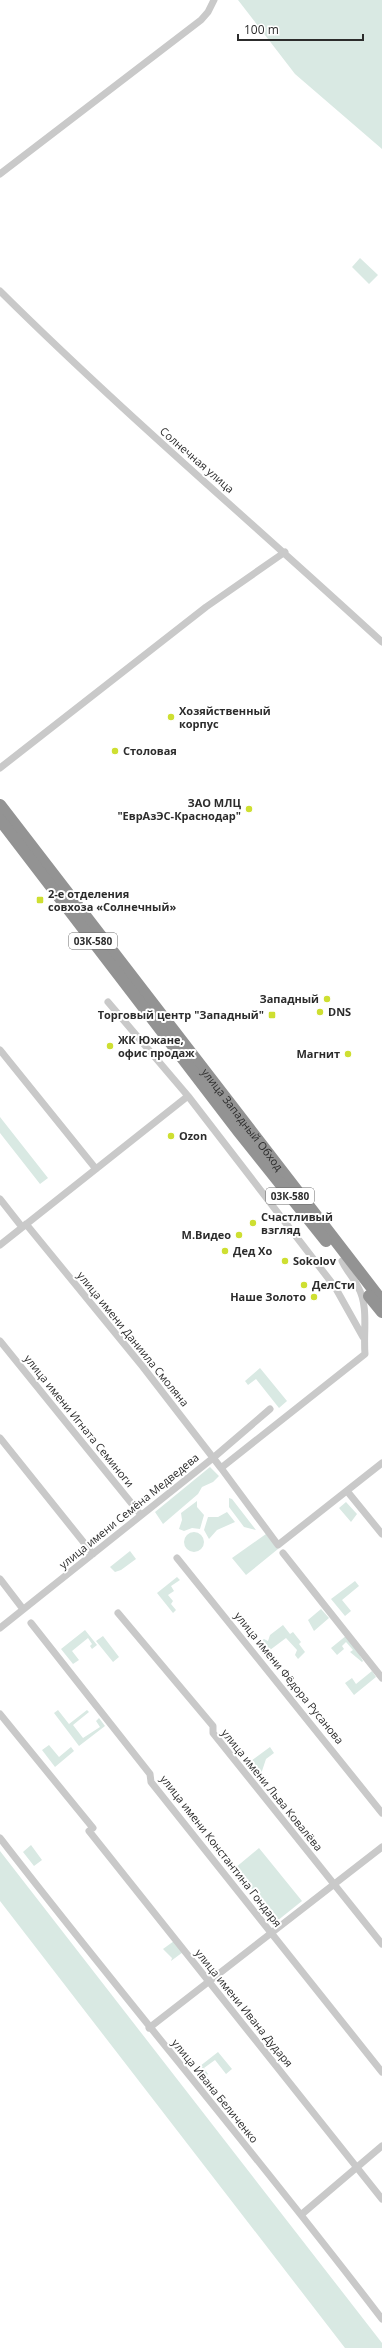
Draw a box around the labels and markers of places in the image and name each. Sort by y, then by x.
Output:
place label: Хозяйственный корпус [179,703,271,731]
marker: Хозяйственный корпус [166,712,176,722]
place label: Столовая [123,743,177,758]
marker: Столовая [110,746,120,756]
place label: ЗАО МЛЦ "ЕврАзЭС-Краснодар" [117,795,241,823]
marker: ЗАО МЛЦ "ЕврАзЭС-Краснодар" [244,804,254,814]
place label: 2-е отделения совхоза «Солнечный» [48,886,176,914]
marker: 2-е отделения совхоза «Солнечный» [35,895,45,905]
place label: Западный [260,991,319,1006]
marker: Западный [322,994,332,1004]
place label: DNS [328,1004,351,1019]
place label: Торговый центр "Западный" [98,1007,264,1022]
marker: DNS [315,1007,325,1017]
marker: Торговый центр "Западный" [267,1010,277,1020]
place label: ЖК Южане, офис продаж [118,1032,195,1060]
marker: ЖК Южане, офис продаж [105,1041,115,1051]
place label: Магнит [296,1046,340,1061]
marker: Магнит [343,1049,353,1059]
place label: Ozon [179,1128,207,1143]
marker: Ozon [166,1131,176,1141]
place label: Счастливый взгляд [261,1209,333,1237]
marker: Счастливый взгляд [248,1218,258,1228]
place label: М.Видео [182,1227,231,1242]
marker: М.Видео [234,1230,244,1240]
place label: Дед Хо [233,1243,272,1258]
marker: Дед Хо [220,1246,230,1256]
place label: Sokolov [293,1253,337,1268]
marker: Sokolov [280,1256,290,1266]
place label: ДелСти [312,1277,355,1292]
marker: ДелСти [299,1280,309,1290]
place label: Наше Золото [230,1289,306,1304]
marker: Наше Золото [309,1292,319,1302]

